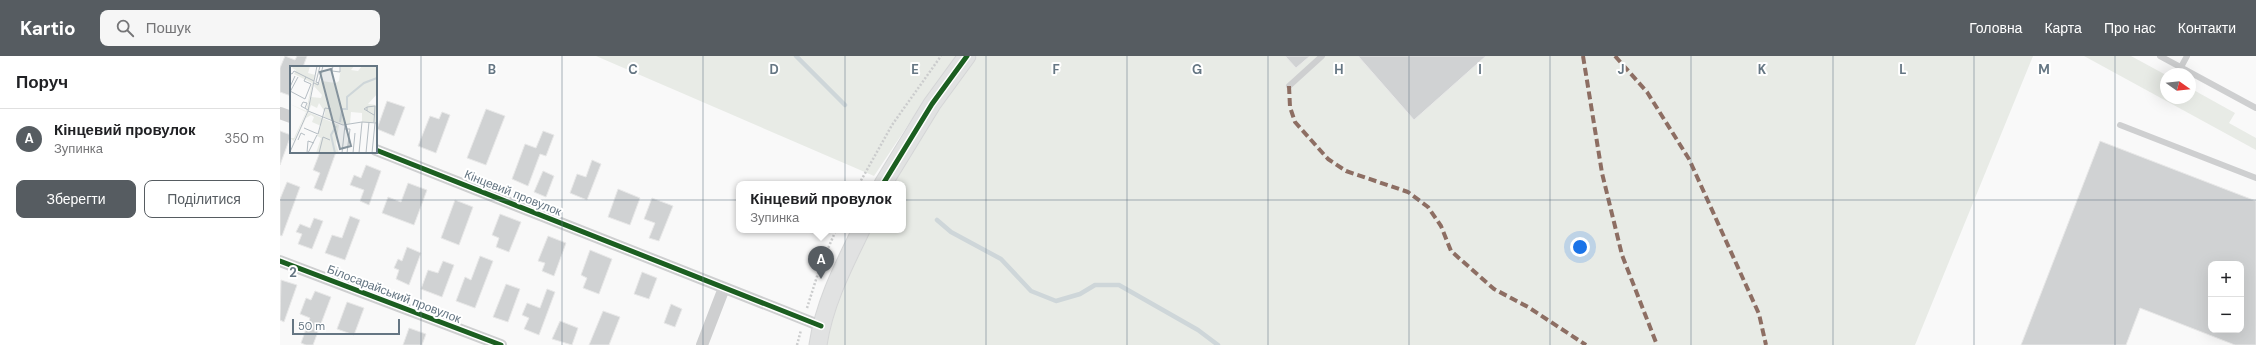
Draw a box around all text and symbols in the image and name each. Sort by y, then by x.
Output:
search box [100,10,380,46]
text: Kartio [20,16,76,41]
icon: search [114,17,136,39]
text: Пошук [146,18,191,38]
text: Головна [1969,19,2022,37]
text: Карта [2044,19,2082,37]
text: Про нас [2104,19,2156,37]
text: Контакти [2178,19,2236,37]
text: B [488,61,496,78]
text: C [628,61,638,78]
text: D [769,61,779,78]
text: E [911,61,919,78]
text: F [1052,61,1060,78]
text: G [1192,61,1202,78]
text: H [1334,61,1344,78]
text: I [1478,61,1482,78]
text: J [1617,61,1625,78]
text: K [1758,61,1767,78]
text: L [1899,61,1907,78]
text: M [2038,61,2050,78]
inset map [290,66,377,153]
north arrow [2160,68,2196,104]
text: Поруч [16,71,68,93]
text: Кінцевий провулок [54,120,196,140]
text: A [24,130,34,147]
text: 350 m [224,130,264,147]
text: Зупинка [54,140,103,157]
street label: Кінцевий провулок [462,166,565,220]
button: Зберегти [16,180,136,218]
button: Поділитися [144,180,264,218]
popup [736,181,906,233]
text: Кінцевий провулок [750,189,892,209]
text: Зупинка [750,209,799,226]
your location [1570,237,1590,257]
pin: A [808,246,834,279]
street label: Білосарайський провулок [325,261,464,327]
map controls [2208,261,2244,333]
button: + [2208,261,2244,297]
text: 2 [289,264,297,281]
button: − [2208,297,2244,333]
scale bar [292,317,400,336]
text: 50 m [298,319,325,333]

